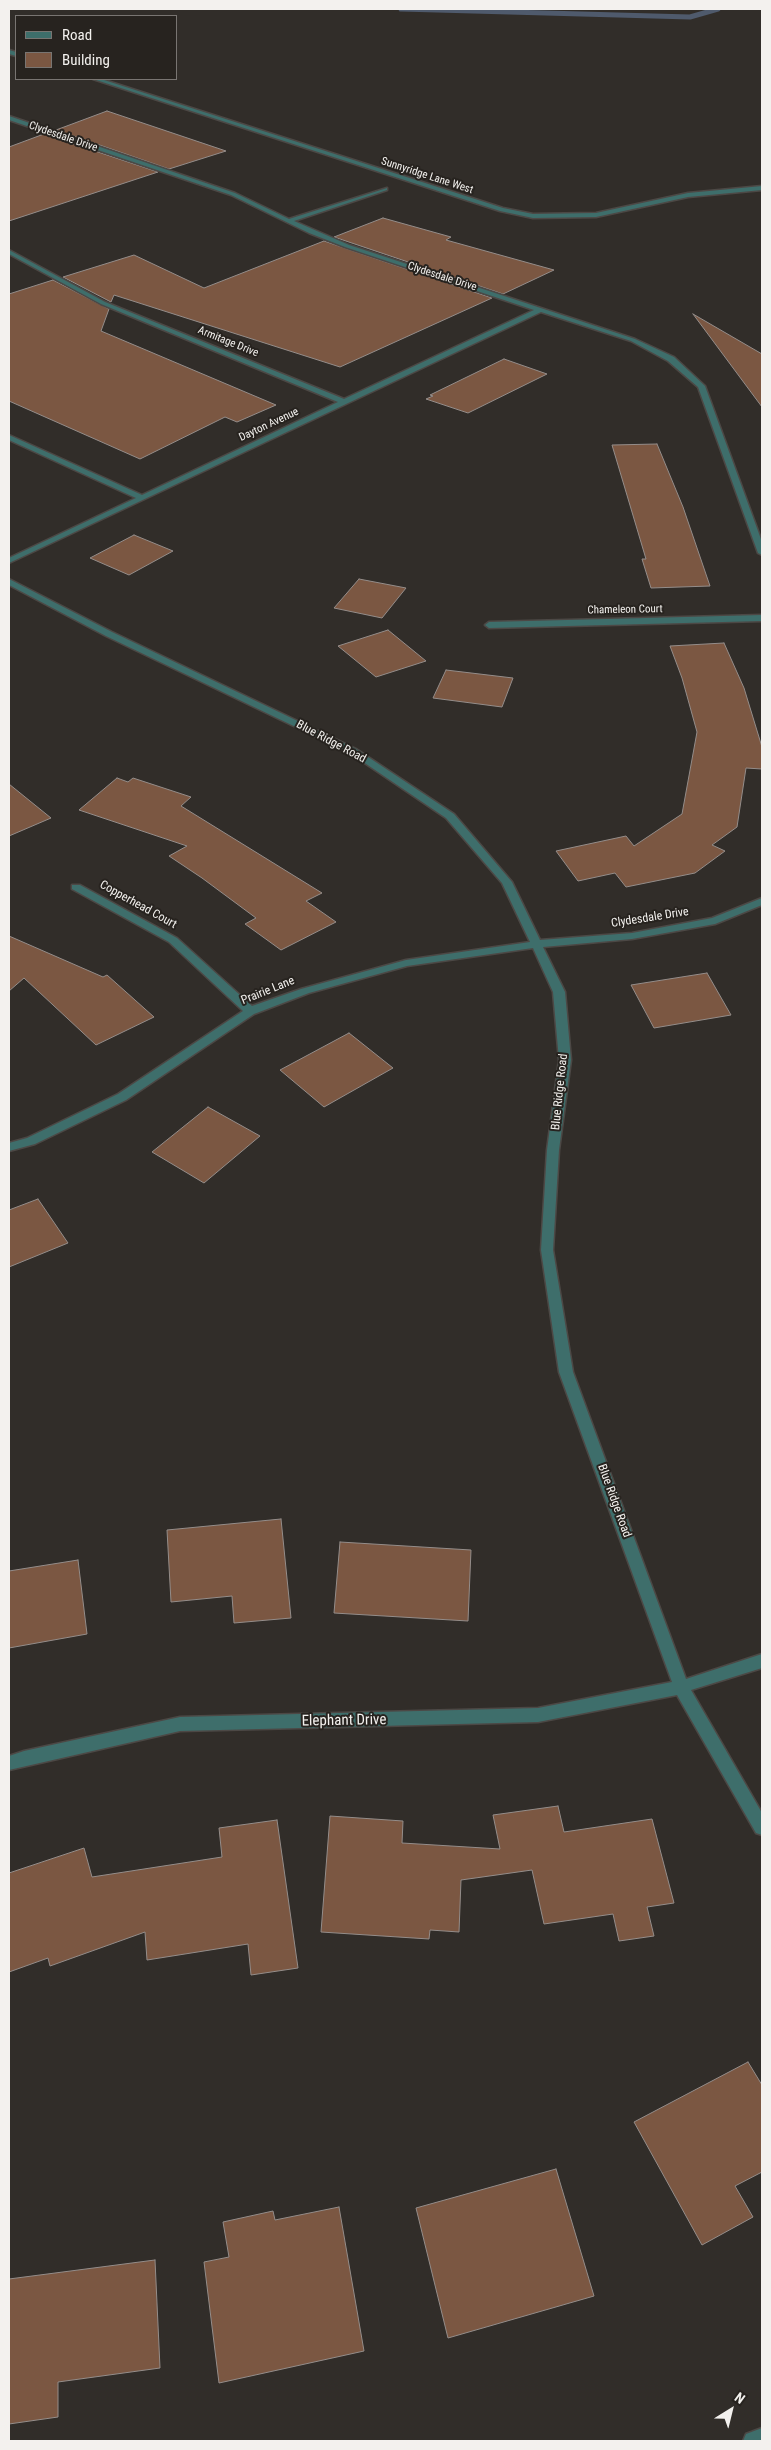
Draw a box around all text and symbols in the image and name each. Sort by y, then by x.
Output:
legend [15,15,178,80]
text: Road [62,26,92,44]
text: Building [62,51,110,69]
street label: Clydesdale Drive [27,119,99,155]
street label: Sunnyridge Lane West [379,155,475,197]
street label: Clydesdale Drive [406,260,478,294]
street label: Armitage Drive [196,324,260,360]
street label: Dayton Avenue [237,405,301,445]
street label: Chameleon Court [587,603,663,617]
street label: Blue Ridge Road [294,718,368,766]
street label: Copperhead Court [97,878,179,932]
street label: Clydesdale Drive [610,905,690,931]
street label: Prairie Lane [239,974,297,1008]
street label: Blue Ridge Road [549,1053,571,1131]
street label: Blue Ridge Road [594,1462,634,1540]
street label: Elephant Drive [301,1711,387,1731]
north arrow [706,2385,756,2435]
text: N [732,2389,748,2407]

